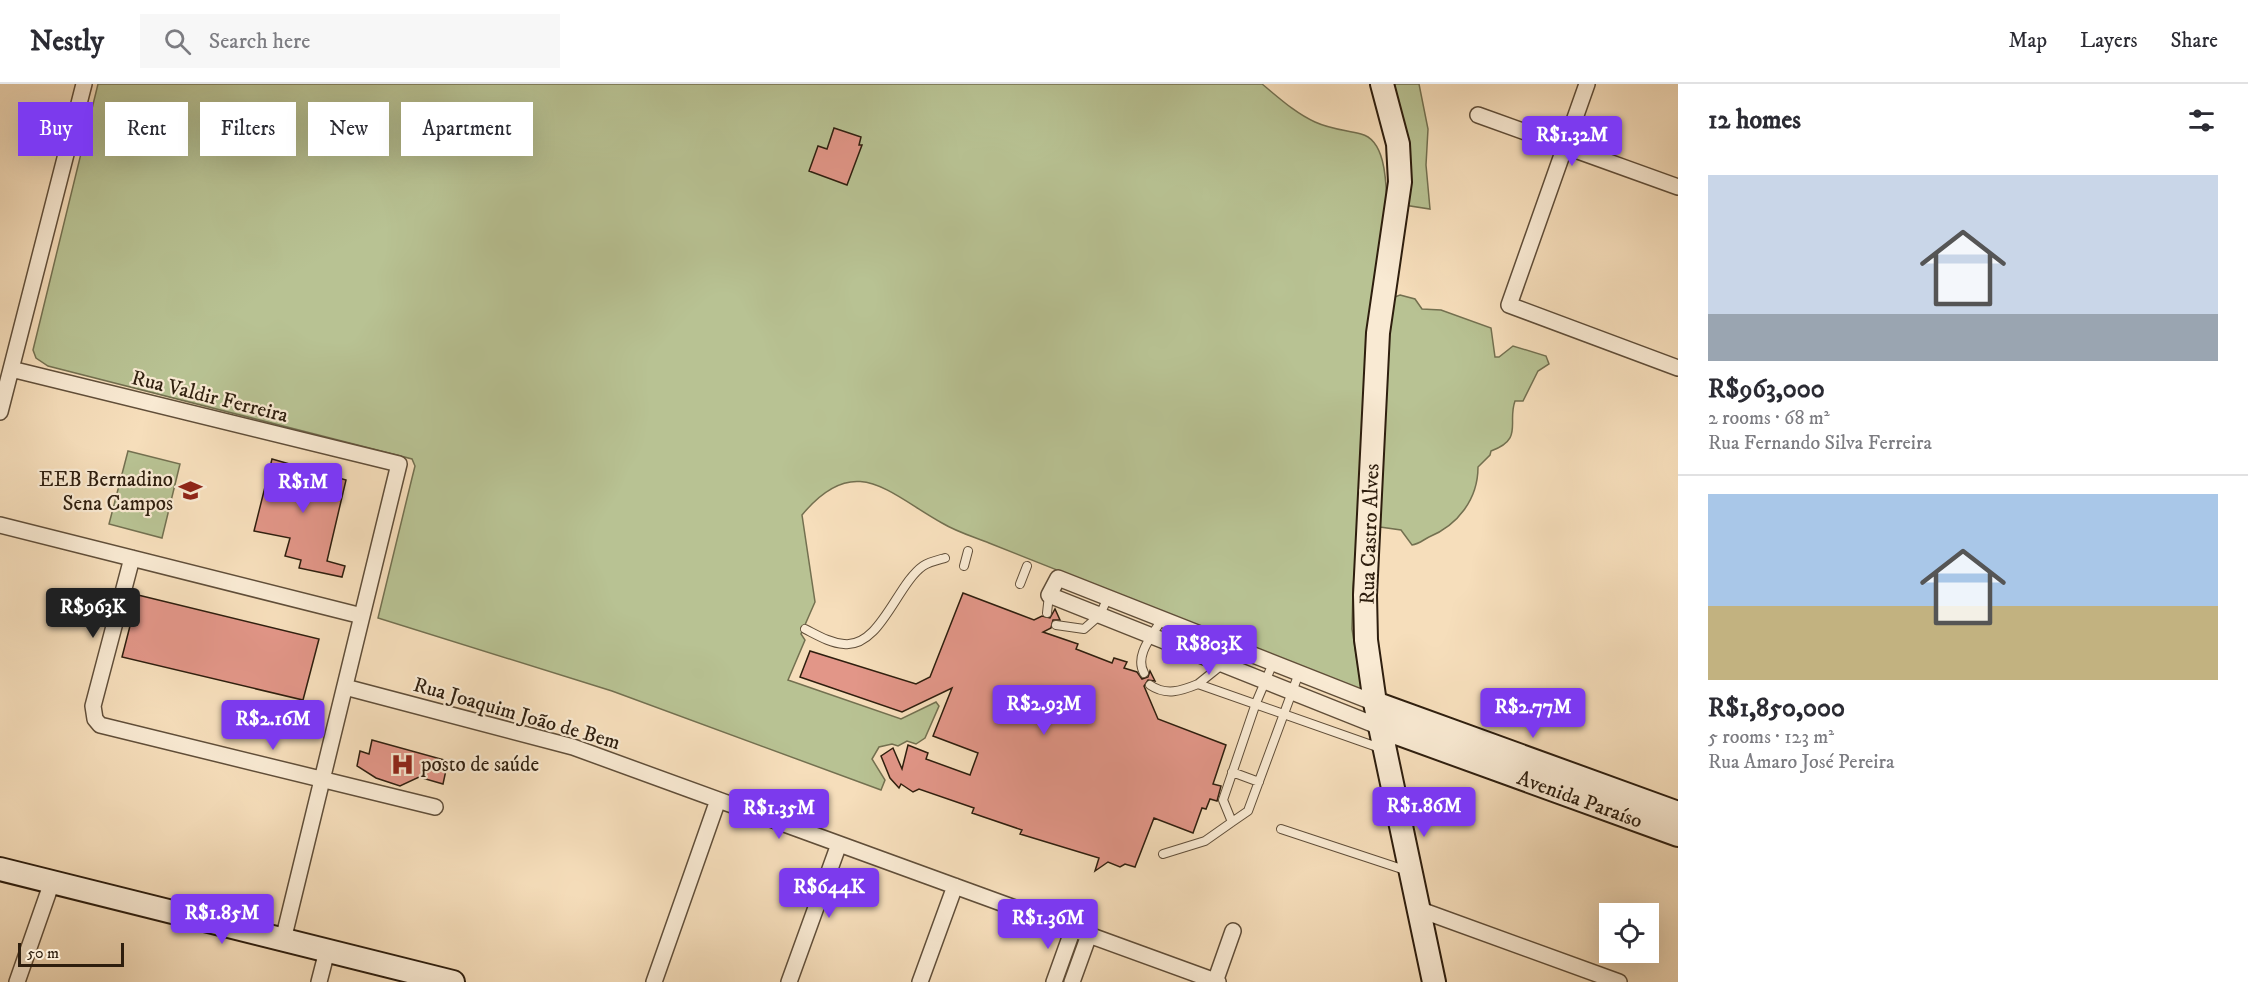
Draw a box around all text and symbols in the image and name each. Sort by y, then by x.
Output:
search box [140,14,560,68]
text: Nestly [30,24,104,59]
icon: search [161,25,194,58]
text: Search here [209,28,310,55]
text: Map [2008,28,2047,54]
text: Layers [2080,28,2138,54]
text: Share [2171,28,2218,54]
chip: Buy [18,102,93,156]
chip: Rent [105,102,188,156]
chip: Filters [200,102,296,156]
chip: New [308,102,389,156]
chip: Apartment [401,102,533,156]
text: 12 homes [1708,104,1801,137]
icon: filters [2185,104,2218,137]
pin: R$1.32M [1517,116,1627,167]
text: R$1.32M [1536,123,1608,148]
icon: home [1909,214,2017,322]
street label: Rua Valdir Ferreira [129,365,291,429]
text: R$963,000 [1708,373,1825,406]
text: 2 rooms · 68 m² [1708,406,1830,431]
text: Rua Fernando Silva Ferreira [1708,431,1932,456]
pin: R$1M [267,463,339,514]
street label: Rua Castro Alves [1355,463,1385,605]
place label: EEB Bernadino Sena Campos [39,467,173,517]
text: R$1M [278,470,328,495]
school or university icon: EEB Bernadino Sena Campos [178,478,204,504]
icon: home [1909,533,2017,641]
pin: R$963K [44,588,142,639]
text: R$963K [60,595,126,620]
pin: R$803K [1160,625,1258,676]
text: R$803K [1176,632,1242,657]
street label: Rua Joaquim João de Bem [410,672,623,756]
pin: R$2.93M [989,685,1099,736]
pin: R$2.77M [1478,688,1588,739]
text: R$2.93M [1007,692,1081,717]
text: R$1,850,000 [1708,692,1845,725]
text: R$2.77M [1494,695,1572,720]
pin: R$2.16M [218,700,328,751]
text: R$2.16M [235,707,311,732]
text: 5 rooms · 123 m² [1708,725,1834,750]
text: Rua Amaro José Pereira [1708,750,1894,775]
hospital icon: posto de saúde [390,751,416,777]
place label: posto de saúde [420,752,539,778]
street label: Avenida Paraíso [1513,765,1646,835]
pin: R$1.86M [1369,787,1479,838]
pin: R$1.35M [724,789,834,840]
text: R$1.86M [1387,794,1462,819]
text: R$1.35M [743,796,815,821]
pin: R$644K [780,868,878,919]
text: R$644K [793,875,865,900]
pin: R$1.85M [167,894,277,945]
pin: R$1.36M [993,899,1103,950]
text: R$1.85M [185,901,259,926]
map controls [1599,903,1659,963]
button: locate [1599,903,1659,963]
text: R$1.36M [1012,906,1084,931]
scale bar [18,940,124,968]
text: 50 m [27,943,59,963]

